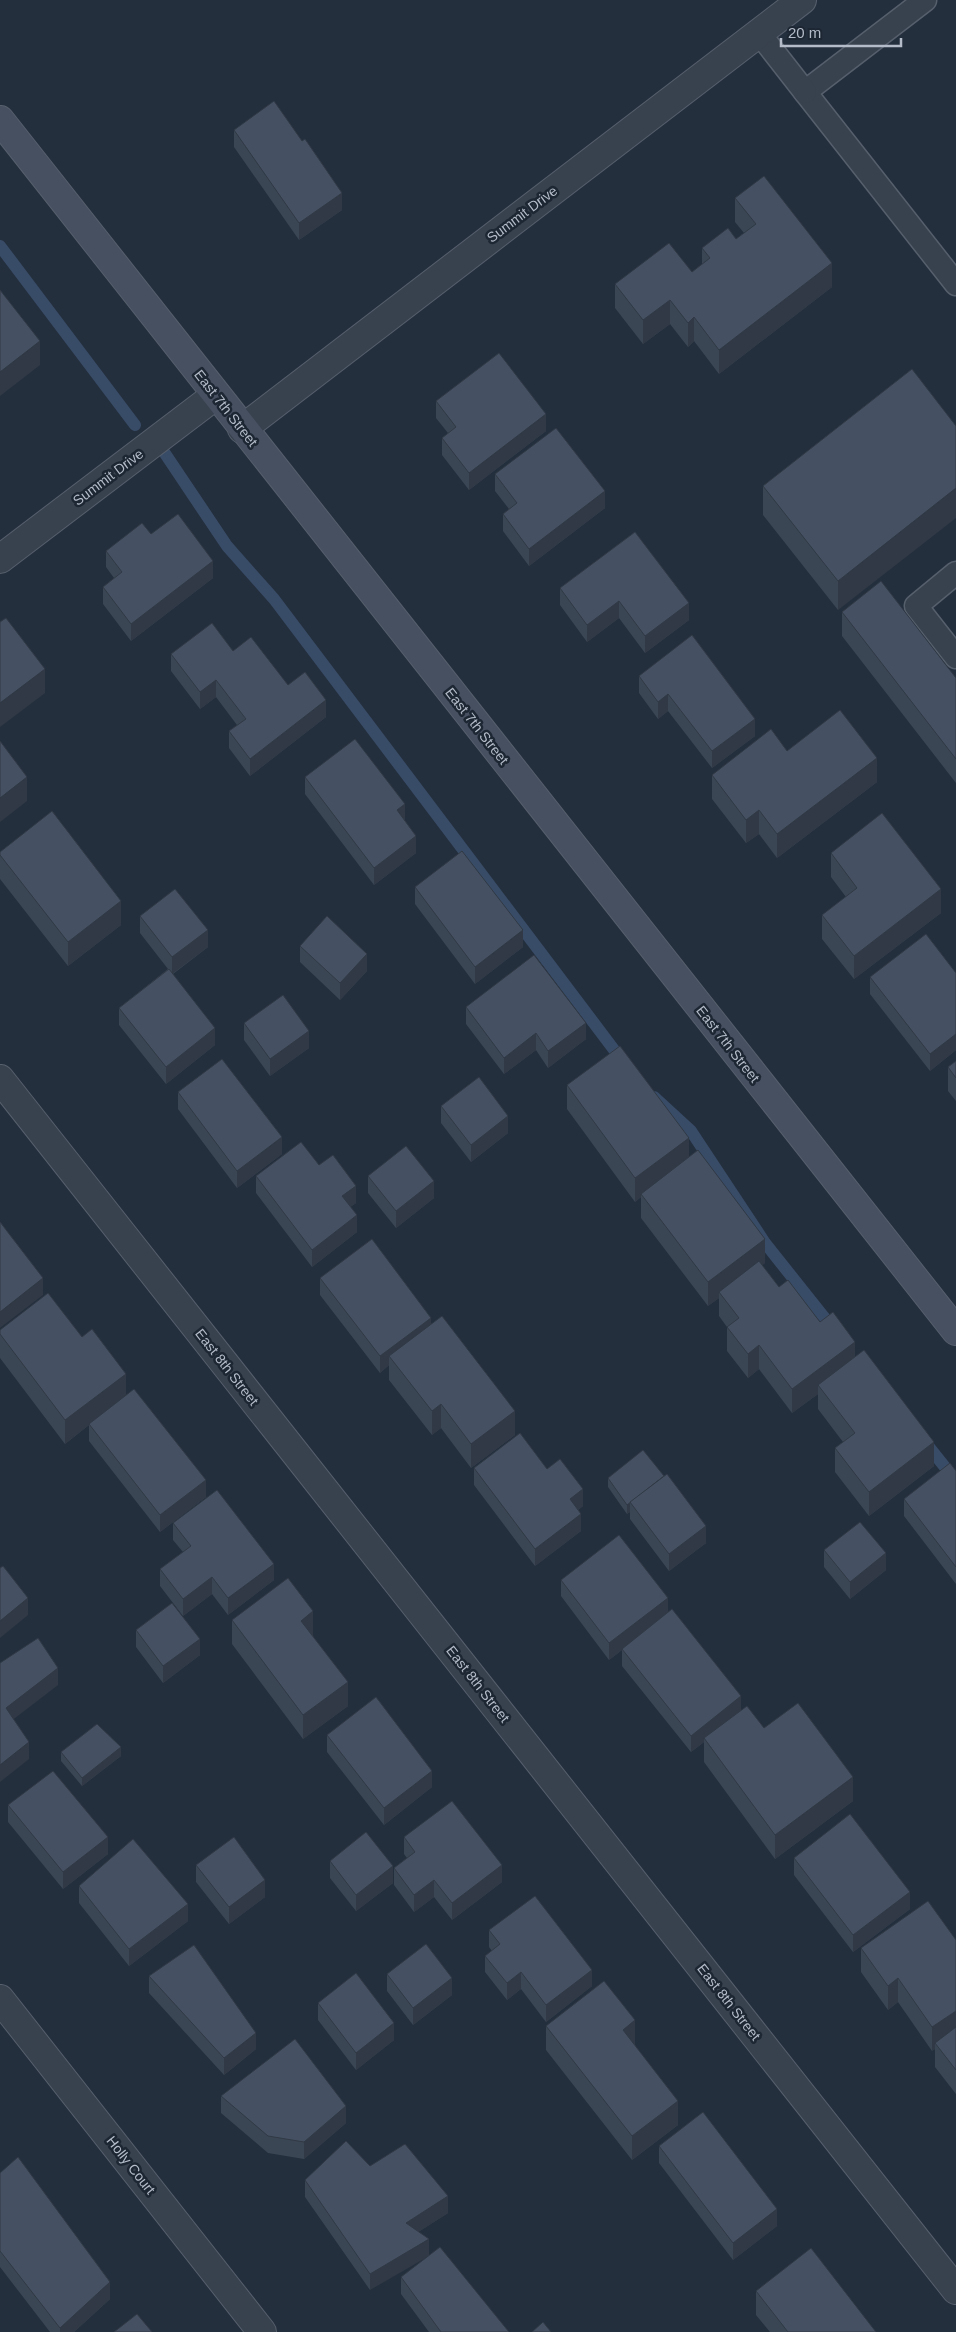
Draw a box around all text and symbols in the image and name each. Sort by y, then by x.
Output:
scale bar [781,15,901,47]
text: 20 m [788,24,821,41]
street label: Summit Drive [484,182,561,246]
street label: East 7th Street [191,367,261,449]
street label: Summit Drive [70,445,147,509]
street label: East 7th Street [442,685,512,767]
street label: East 7th Street [693,1003,763,1085]
street label: East 8th Street [192,1326,262,1408]
street label: East 8th Street [443,1643,513,1725]
street label: East 8th Street [694,1961,764,2043]
street label: Holly Court [103,2133,159,2197]

